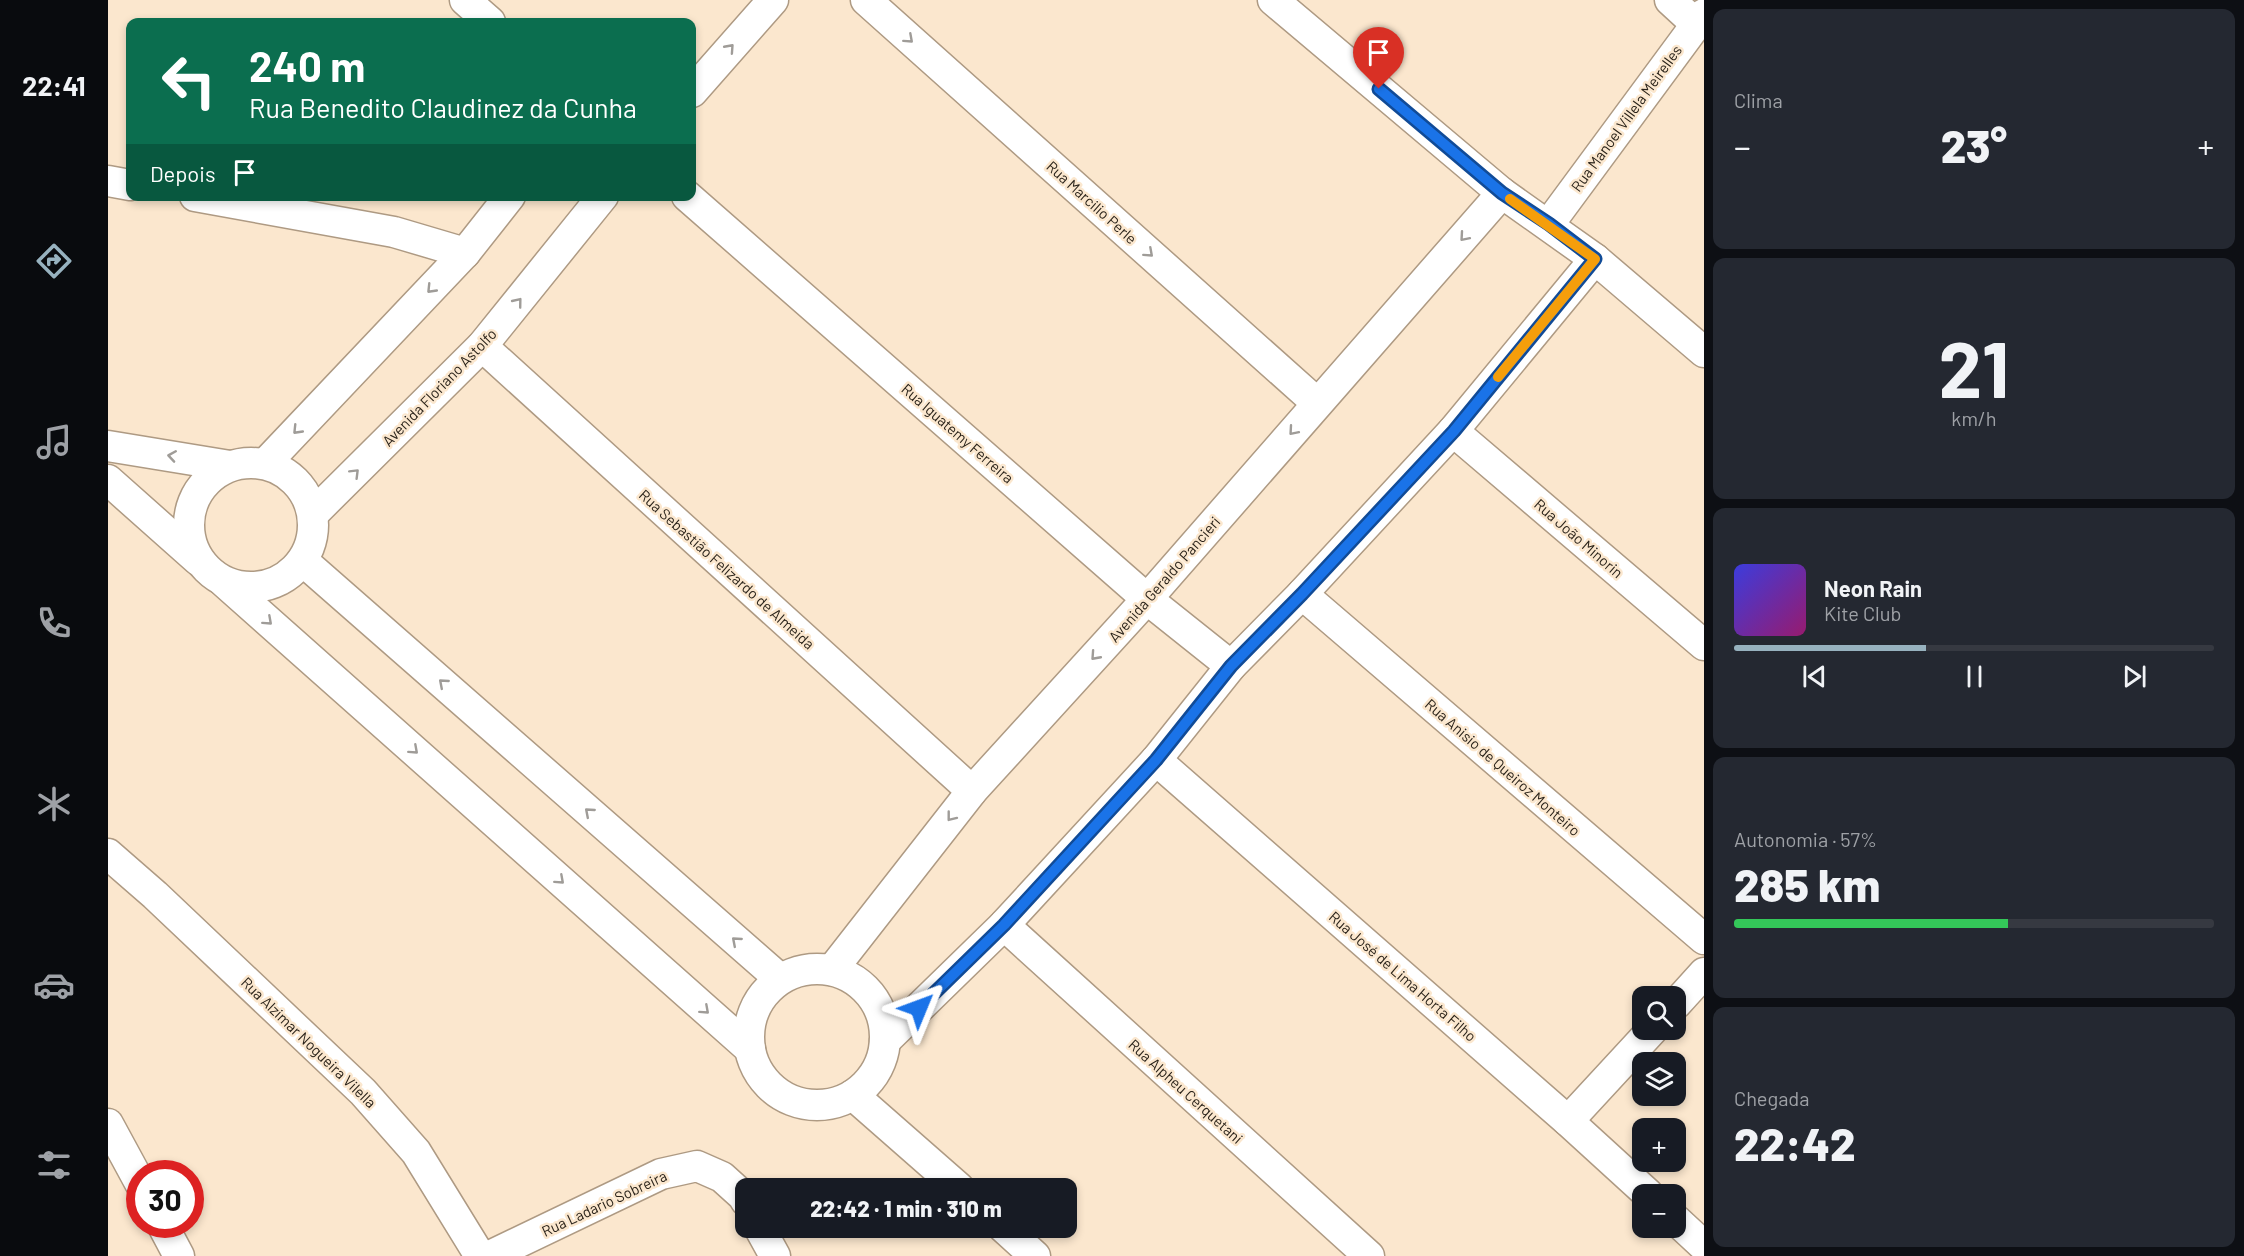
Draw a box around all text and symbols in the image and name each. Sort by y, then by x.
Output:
pin [1353,27,1404,89]
one-way arrow [903,32,913,43]
icon: arrive [1362,36,1395,69]
text: 240 m [249,40,365,90]
street label: Rua Manoel Villela Meirelles [1567,41,1685,195]
icon: left [150,42,228,120]
one-way arrow [723,44,734,55]
text: 22:41 [22,69,86,101]
text: Clima [1734,88,1783,112]
text: Rua Benedito Claudinez da Cunha [249,91,637,123]
text: 23° [1941,118,2007,172]
text: − [1734,126,1751,166]
text: + [2197,126,2214,166]
icon: arrive [228,156,261,189]
street label: Rua Marcilio Perle [1043,157,1141,247]
text: Depois [150,160,216,186]
one-way arrow [1460,230,1471,241]
icon: directions [33,240,75,282]
one-way arrow [1142,246,1153,257]
one-way arrow [427,282,438,293]
one-way arrow [511,297,522,308]
text: 21 [1939,320,2009,414]
street label: Avenida Floriano Astolfo [378,324,500,450]
street label: Rua Iguatemy Ferreira [898,379,1018,487]
text: km/h [1951,406,1997,430]
icon: music [33,421,75,463]
one-way arrow [293,423,304,434]
one-way arrow [1289,424,1300,435]
one-way arrow [168,451,177,463]
one-way arrow [347,469,358,480]
street label: Rua Sebastião Felizardo de Almeida [636,485,818,653]
street label: Rua João Minorin [1531,495,1627,581]
street label: Avenida Geraldo Pancieri [1104,512,1224,646]
text: Neon Rain [1824,575,1922,601]
text: Kite Club [1824,601,1901,625]
icon: phone [33,602,75,644]
one-way arrow [261,614,272,625]
one-way arrow [1091,649,1102,660]
icon: previous [1798,660,1831,693]
icon: pause [1958,660,1991,693]
icon: next [2118,660,2151,693]
one-way arrow [439,679,450,690]
street label: Rua Anisio de Queiroz Monteiro [1422,695,1584,839]
one-way arrow [407,743,418,754]
icon: climate [33,783,75,825]
one-way arrow [585,808,596,819]
one-way arrow [948,810,959,821]
text: Autonomia · 57% [1734,827,1877,851]
text: 285 km [1734,857,1880,911]
one-way arrow [553,873,563,884]
street label: Rua José de Lima Horta Filho [1326,907,1480,1045]
one-way arrow [732,937,743,948]
icon: car [33,964,75,1006]
street label: Rua Alzimar Nogueira Vilella [238,973,380,1111]
position arrow [887,976,951,1040]
map controls [1632,986,1686,1238]
button: search [1632,986,1686,1040]
one-way arrow [698,1003,709,1014]
street label: Rua Alpheu Cerquetani [1125,1035,1247,1147]
button: layers [1632,1052,1686,1106]
text: Chegada [1734,1086,1810,1110]
text: 22:42 [1734,1116,1856,1170]
button: + [1632,1118,1686,1172]
icon: filters [33,1144,75,1186]
speed limit sign: 30 [126,1160,204,1238]
street label: Rua Ladario Sobreira [539,1166,669,1240]
button: − [1632,1184,1686,1238]
text: 22:42 · 1 min · 310 m [810,1195,1002,1221]

